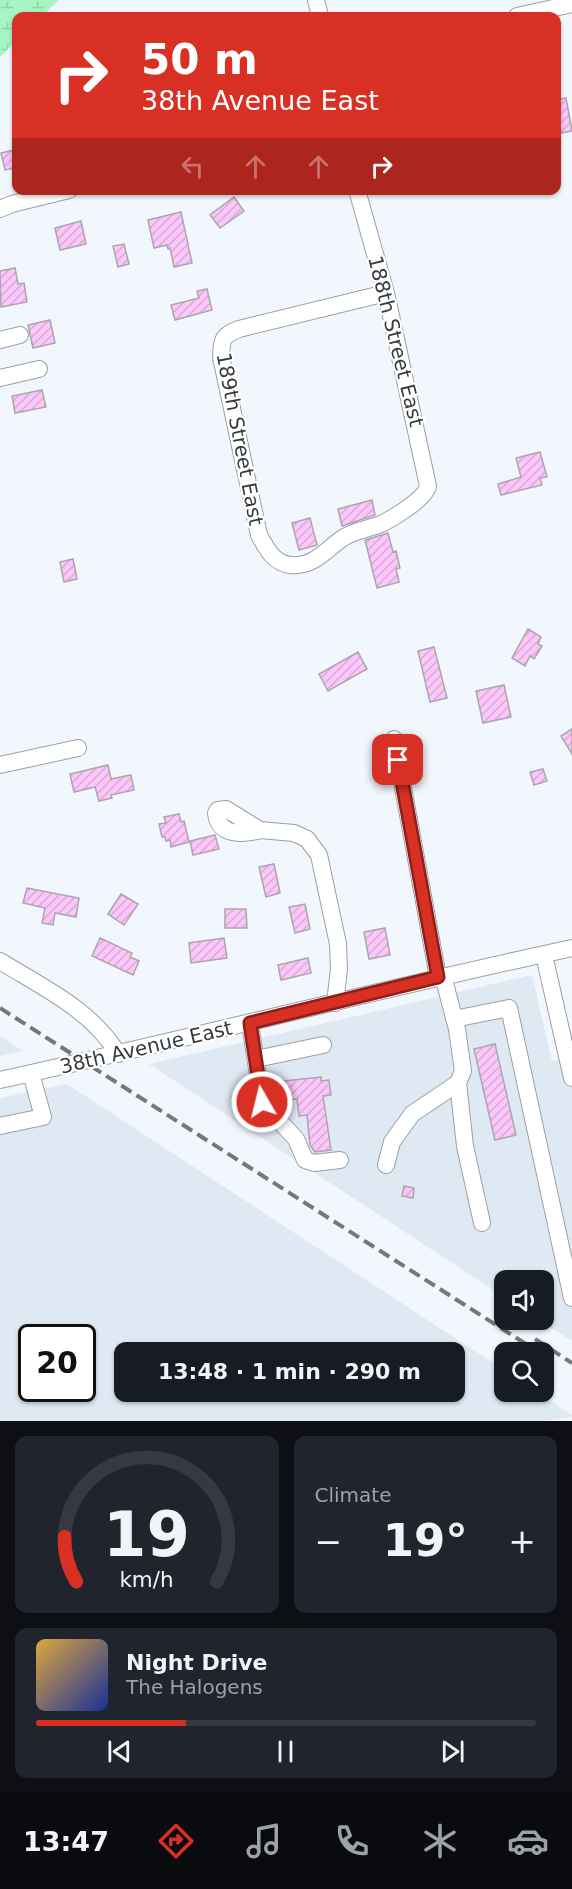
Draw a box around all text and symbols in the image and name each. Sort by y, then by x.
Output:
text: 50 m [141,35,258,84]
icon: right [42,36,120,114]
text: 38th Avenue East [141,85,379,116]
icon: left [176,150,209,183]
icon: ahead [239,150,272,183]
icon: ahead [302,150,335,183]
icon: right [365,150,398,183]
street label: 188th Street East [363,253,429,429]
street label: 189th Street East [211,351,269,527]
pin [372,734,423,785]
icon: arrive [381,743,414,776]
street label: 38th Avenue East [57,1015,235,1079]
position arrow [230,1070,294,1134]
map controls [494,1270,554,1402]
button: sound [494,1270,554,1330]
speed limit sign: 20 [18,1324,96,1402]
button: search [494,1342,554,1402]
text: 13:48 · 1 min · 290 m [158,1359,421,1384]
text: Climate [315,1483,391,1507]
text: 19 [103,1498,190,1571]
text: 19° [383,1514,468,1567]
text: − [315,1522,342,1561]
text: + [508,1522,536,1561]
text: km/h [120,1567,174,1592]
text: Night Drive [126,1650,267,1675]
text: The Halogens [126,1675,263,1699]
icon: previous [103,1735,136,1768]
icon: pause [269,1735,302,1768]
icon: next [436,1735,469,1768]
icon: directions [155,1820,197,1862]
icon: music [243,1820,285,1862]
icon: phone [331,1820,373,1862]
icon: climate [419,1820,461,1862]
icon: car [507,1820,549,1862]
text: 13:47 [23,1826,109,1857]

